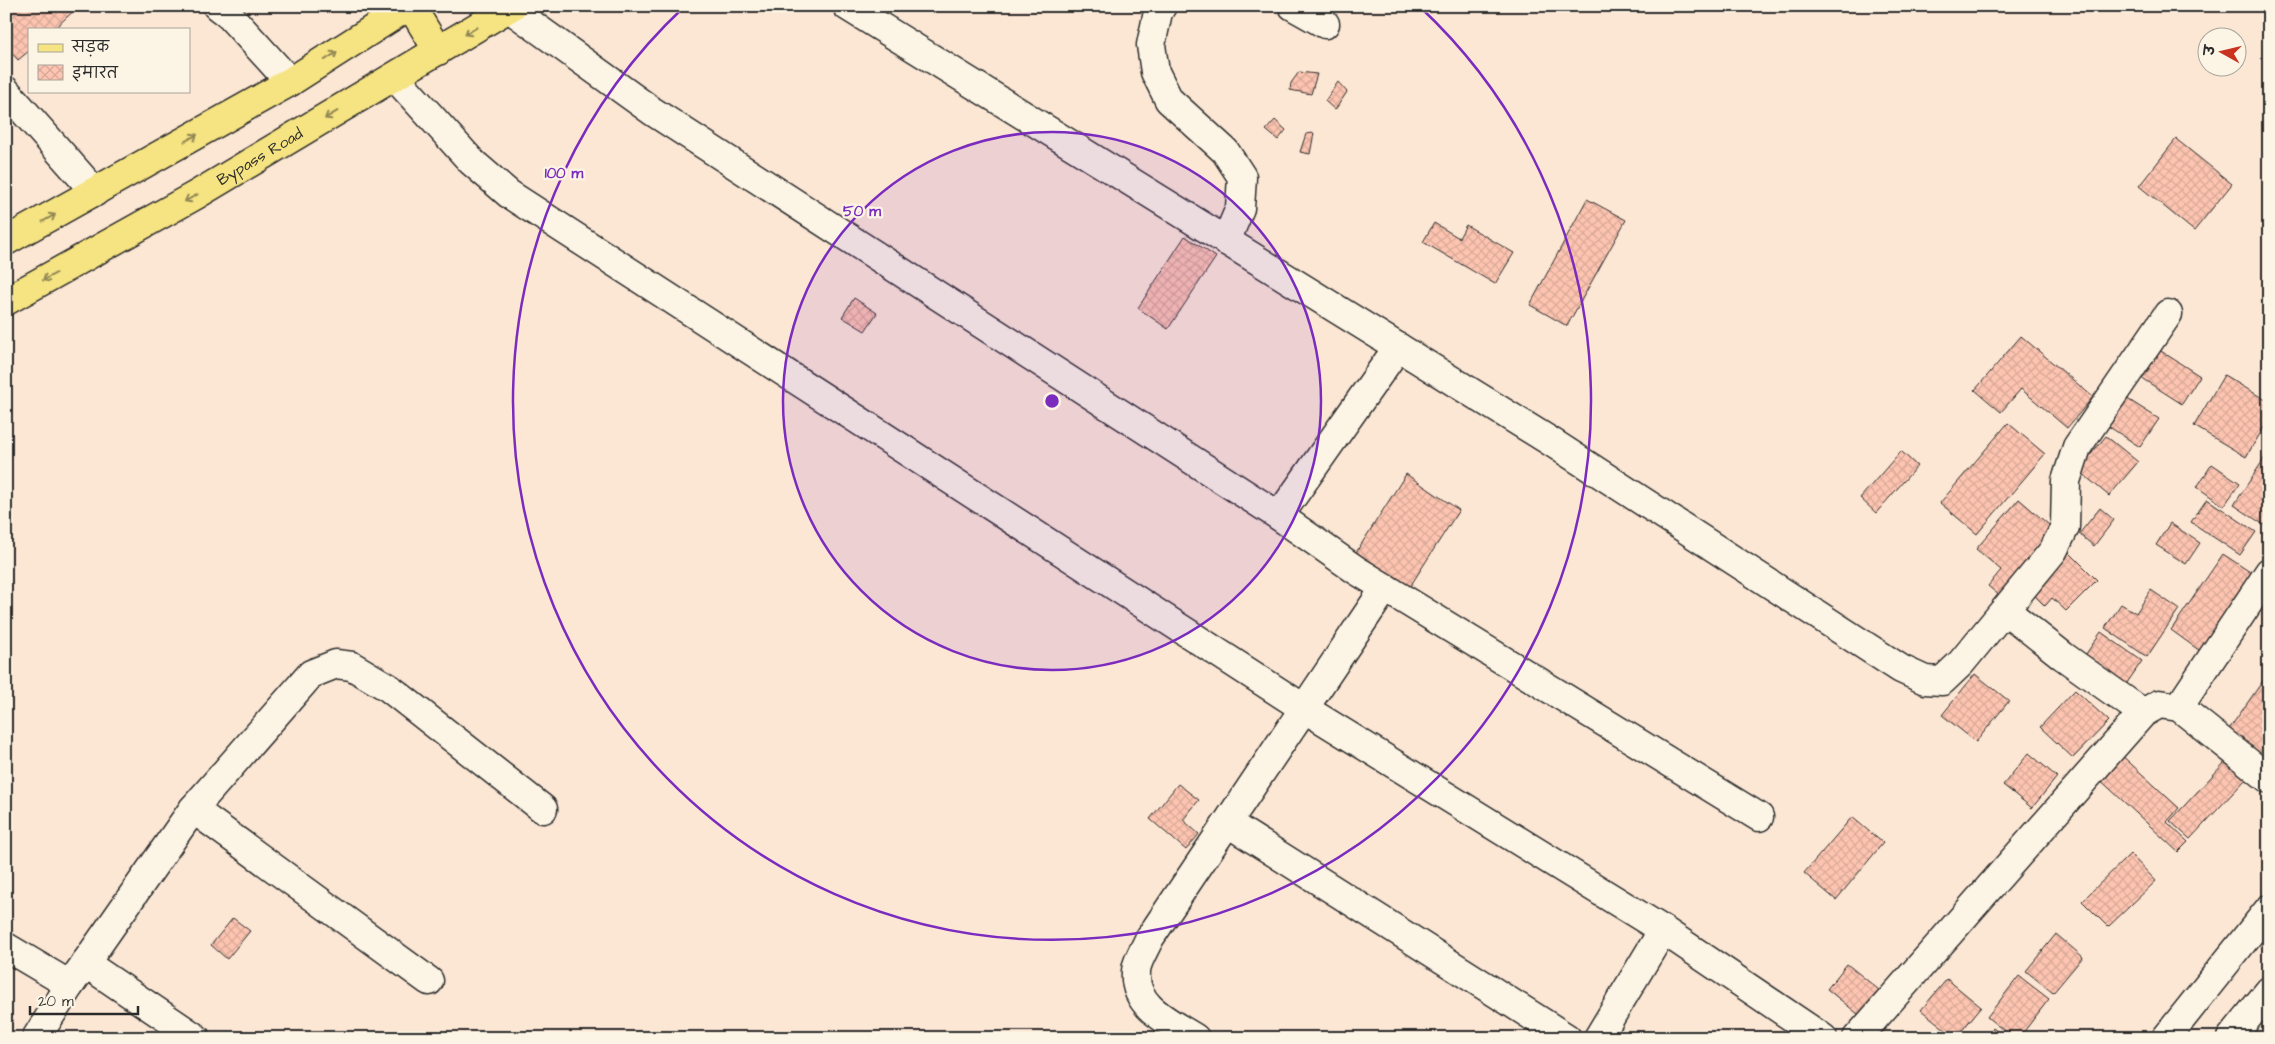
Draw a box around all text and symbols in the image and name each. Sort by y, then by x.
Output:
one-way arrow [464,27,478,37]
legend [28,28,190,92]
north arrow [2198,28,2248,78]
text: सड़क [71,37,110,58]
text: उ [2199,43,2221,58]
one-way arrow [324,51,338,62]
text: इमारत [72,63,119,84]
one-way arrow [325,110,339,120]
street label: Bypass Road [213,123,307,191]
one-way arrow [183,133,197,143]
text: 100 m [545,163,584,184]
one-way arrow [184,193,199,203]
text: 50 m [843,201,881,222]
one-way arrow [41,212,55,222]
one-way arrow [42,272,57,282]
centre of rings [1043,392,1061,410]
scale bar [30,984,138,1016]
text: 20 m [38,991,74,1012]

